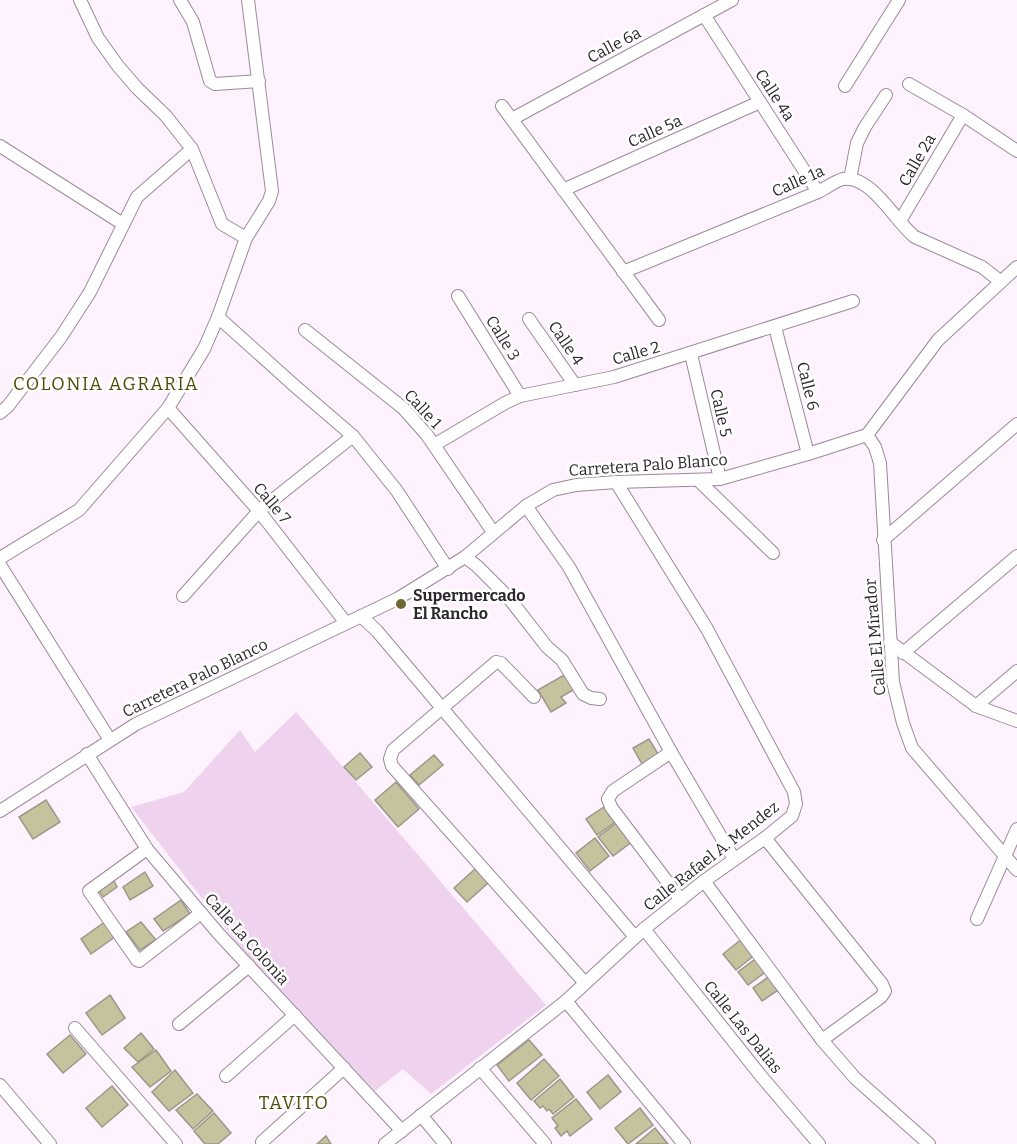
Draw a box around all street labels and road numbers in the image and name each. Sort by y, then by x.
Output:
street label: Calle 6a [584,23,644,67]
street label: Calle 4a [751,65,799,125]
street label: Calle 5a [625,111,685,151]
street label: Calle 2a [894,130,940,190]
street label: Calle 1a [769,161,827,201]
street label: Calle 3 [482,312,524,364]
street label: Calle 4 [544,317,588,369]
street label: Calle 2 [610,337,662,369]
street label: Calle 6 [793,360,823,412]
street label: Calle 1 [400,386,446,433]
street label: Calle 5 [706,387,736,439]
street label: Carretera Palo Blanco [568,450,728,480]
street label: Calle 7 [249,479,295,527]
street label: Calle El Mirador [860,578,890,696]
street label: Carretera Palo Blanco [119,635,271,721]
street label: Calle Rafael A. Mendez [639,797,783,915]
street label: Calle La Colonia [201,889,293,989]
street label: Calle Las Dalias [700,977,786,1077]

